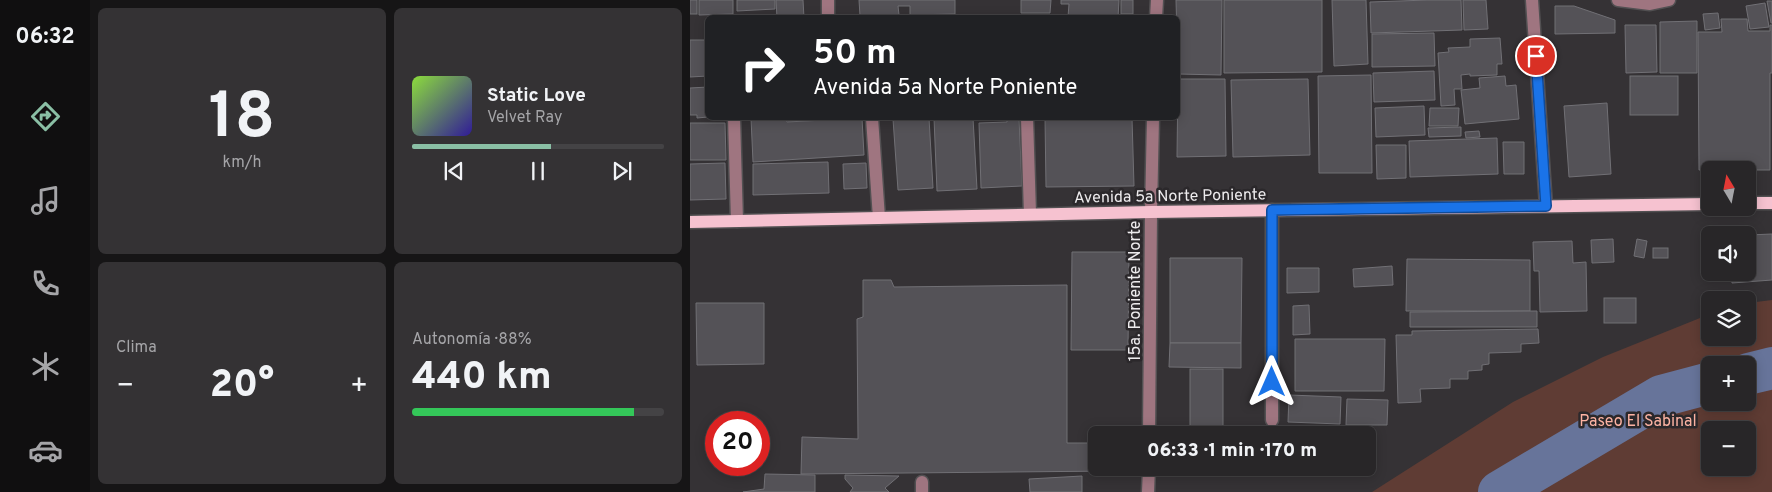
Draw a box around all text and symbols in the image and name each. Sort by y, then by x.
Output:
text: 06:32 [15,24,75,51]
text: 50 m [813,32,897,76]
icon: right [730,35,795,100]
pin [1515,35,1557,77]
icon: arrive [1522,42,1550,70]
text: Avenida 5a Norte Poniente [813,75,1077,102]
text: 18 [209,79,275,161]
text: Static Love [487,84,586,108]
icon: directions [28,99,63,134]
text: Velvet Ray [487,108,562,128]
text: km/h [223,153,261,173]
icon: previous [440,157,468,185]
icon: pause [524,157,552,185]
icon: next [608,157,636,185]
north arrow [1701,161,1756,216]
map controls [1701,161,1756,476]
icon: music [28,183,63,218]
street label: Avenida 5a Norte Poniente [1074,185,1266,209]
street label: 15a. Poniente Norte [1126,221,1146,361]
button: sound [1701,226,1756,281]
icon: phone [28,266,63,301]
button: layers [1701,291,1756,346]
text: Autonomía · 88% [412,330,532,350]
text: Clima [116,338,157,358]
icon: climate [28,349,63,384]
text: 440 km [412,354,552,403]
position arrow [1245,355,1297,407]
button: + [1701,356,1756,411]
text: 20° [210,362,274,411]
text: − [116,369,134,405]
text: + [350,369,368,405]
speed limit sign: 20 [705,411,770,476]
park label: Paseo El Sabinal [1579,412,1697,432]
button: − [1701,421,1756,476]
icon: car [28,433,63,468]
text: 06:33 · 1 min · 170 m [1147,439,1317,463]

